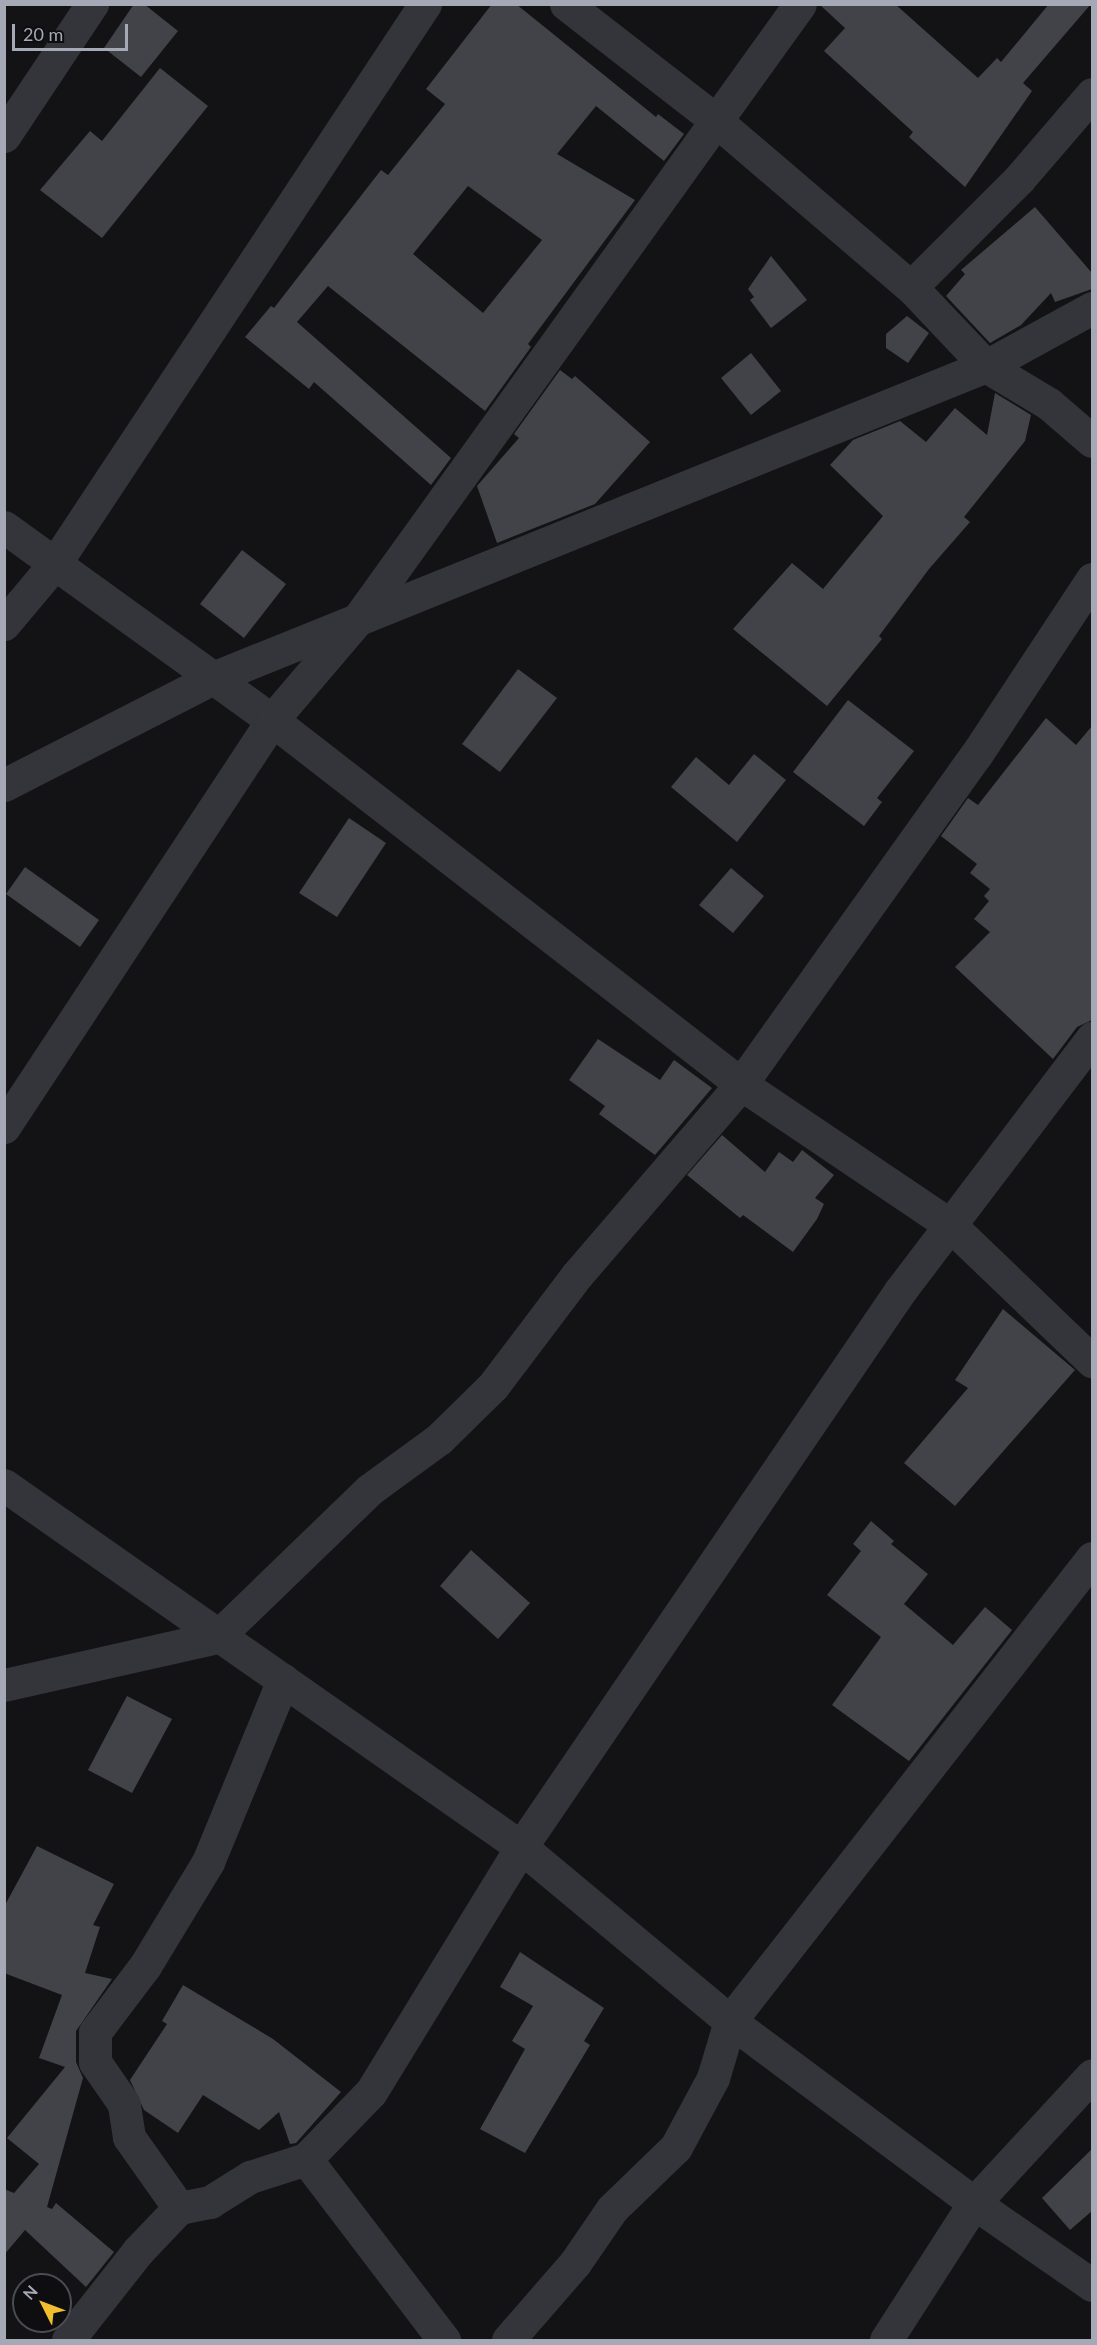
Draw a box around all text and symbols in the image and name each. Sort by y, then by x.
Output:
scale bar [15,12,130,50]
text: 20 m [23,23,63,45]
north arrow [12,2273,72,2333]
text: N [19,2281,41,2303]

